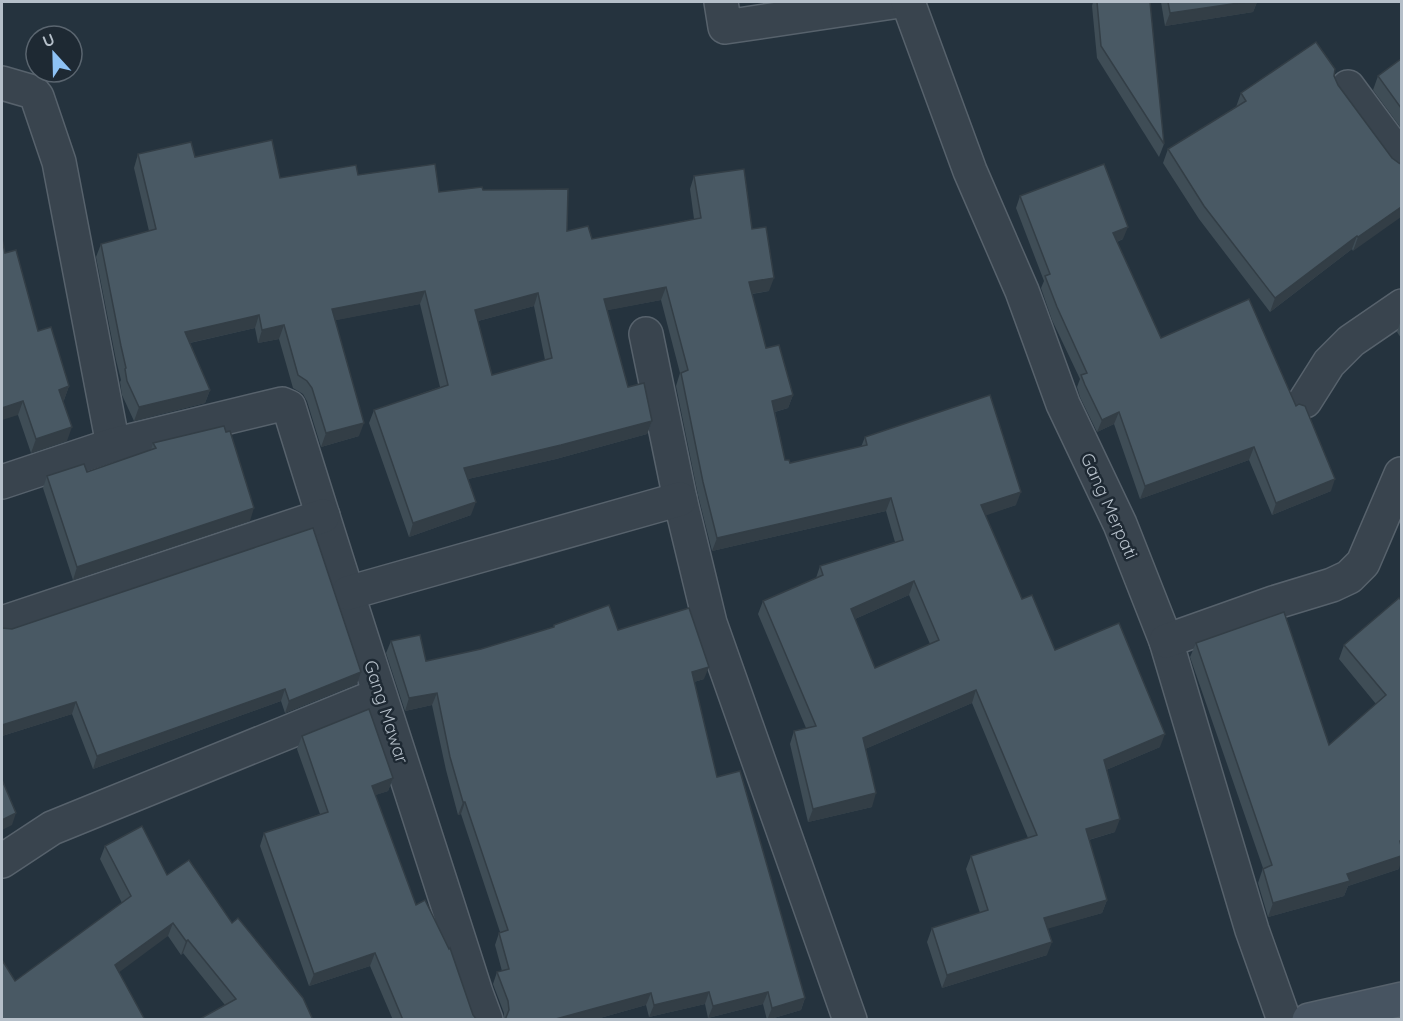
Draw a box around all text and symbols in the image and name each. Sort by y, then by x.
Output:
north arrow [24,24,84,84]
text: U [39,29,57,51]
street label: Gang Merpati [1076,449,1143,563]
street label: Gang Mawar [359,657,414,767]

